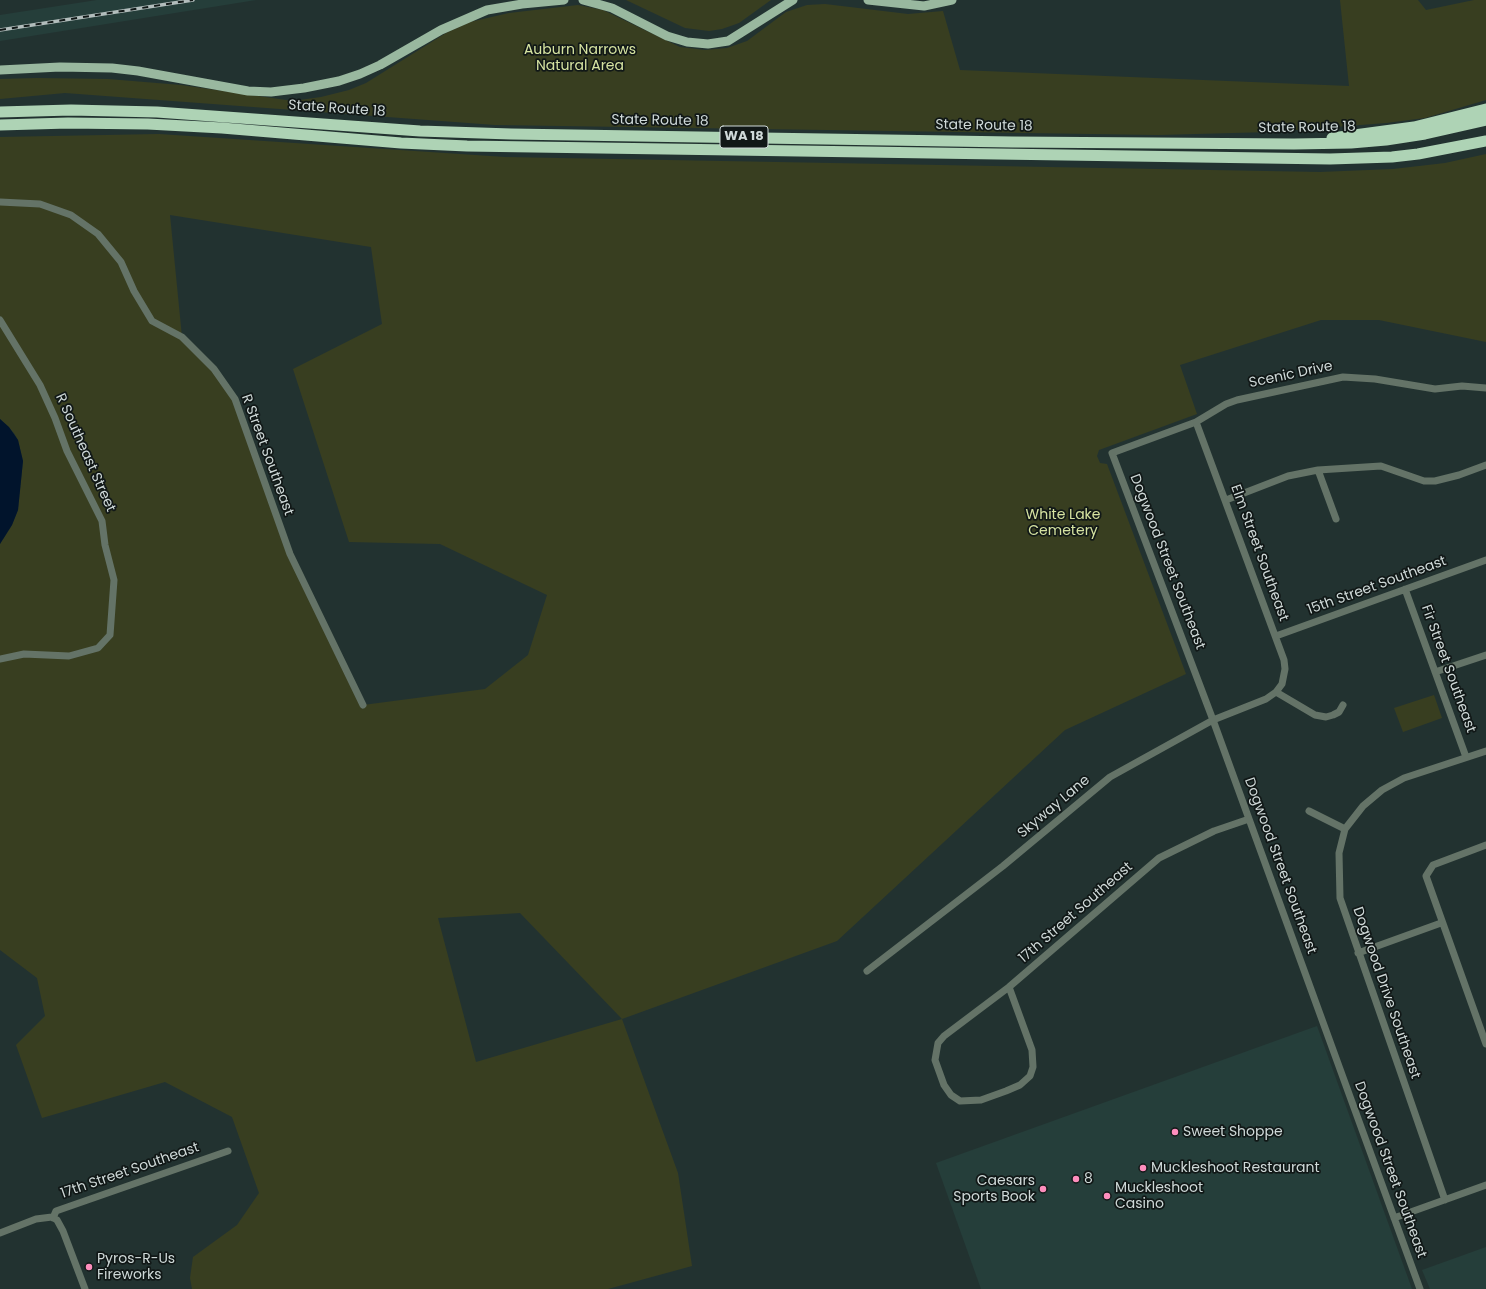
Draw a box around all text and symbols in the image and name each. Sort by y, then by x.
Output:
park label: Auburn Narrows Natural Area [524,42,636,74]
street label: State Route 18 [288,97,386,121]
street label: State Route 18 [611,112,709,130]
street label: State Route 18 [935,117,1033,135]
street label: State Route 18 [1258,119,1356,137]
road number: WA 18 [720,126,768,148]
street label: Scenic Drive [1248,358,1334,392]
street label: R Southeast Street [51,391,119,515]
street label: R Street Southeast [237,392,297,518]
street label: Dogwood Street Southeast [1126,472,1208,652]
street label: Elm Street Southeast [1226,482,1292,624]
park label: White Lake Cemetery [1026,507,1100,540]
street label: 15th Street Southeast [1305,553,1449,619]
street label: Fir Street Southeast [1417,603,1479,735]
street label: Skyway Lane [1015,772,1093,842]
street label: Dogwood Street Southeast [1240,776,1320,956]
street label: 17th Street Southeast [1016,859,1136,967]
street label: Dogwood Drive Southeast [1349,905,1423,1081]
street label: Dogwood Street Southeast [1350,1080,1430,1260]
place label: Sweet Shoppe [1183,1124,1283,1140]
marker: Sweet Shoppe [1170,1127,1180,1137]
street label: 17th Street Southeast [59,1139,201,1203]
place label: Muckleshoot Restaurant [1151,1160,1320,1176]
marker: Muckleshoot Restaurant [1138,1163,1148,1173]
place label: 8 [1084,1171,1093,1187]
place label: Caesars Sports Book [953,1173,1035,1206]
marker: 8 [1071,1174,1081,1184]
place label: Muckleshoot Casino [1115,1180,1203,1212]
marker: Caesars Sports Book [1038,1184,1048,1194]
marker: Muckleshoot Casino [1102,1191,1112,1201]
place label: Pyros-R-Us Fireworks [97,1251,175,1284]
marker: Pyros-R-Us Fireworks [84,1262,94,1272]

